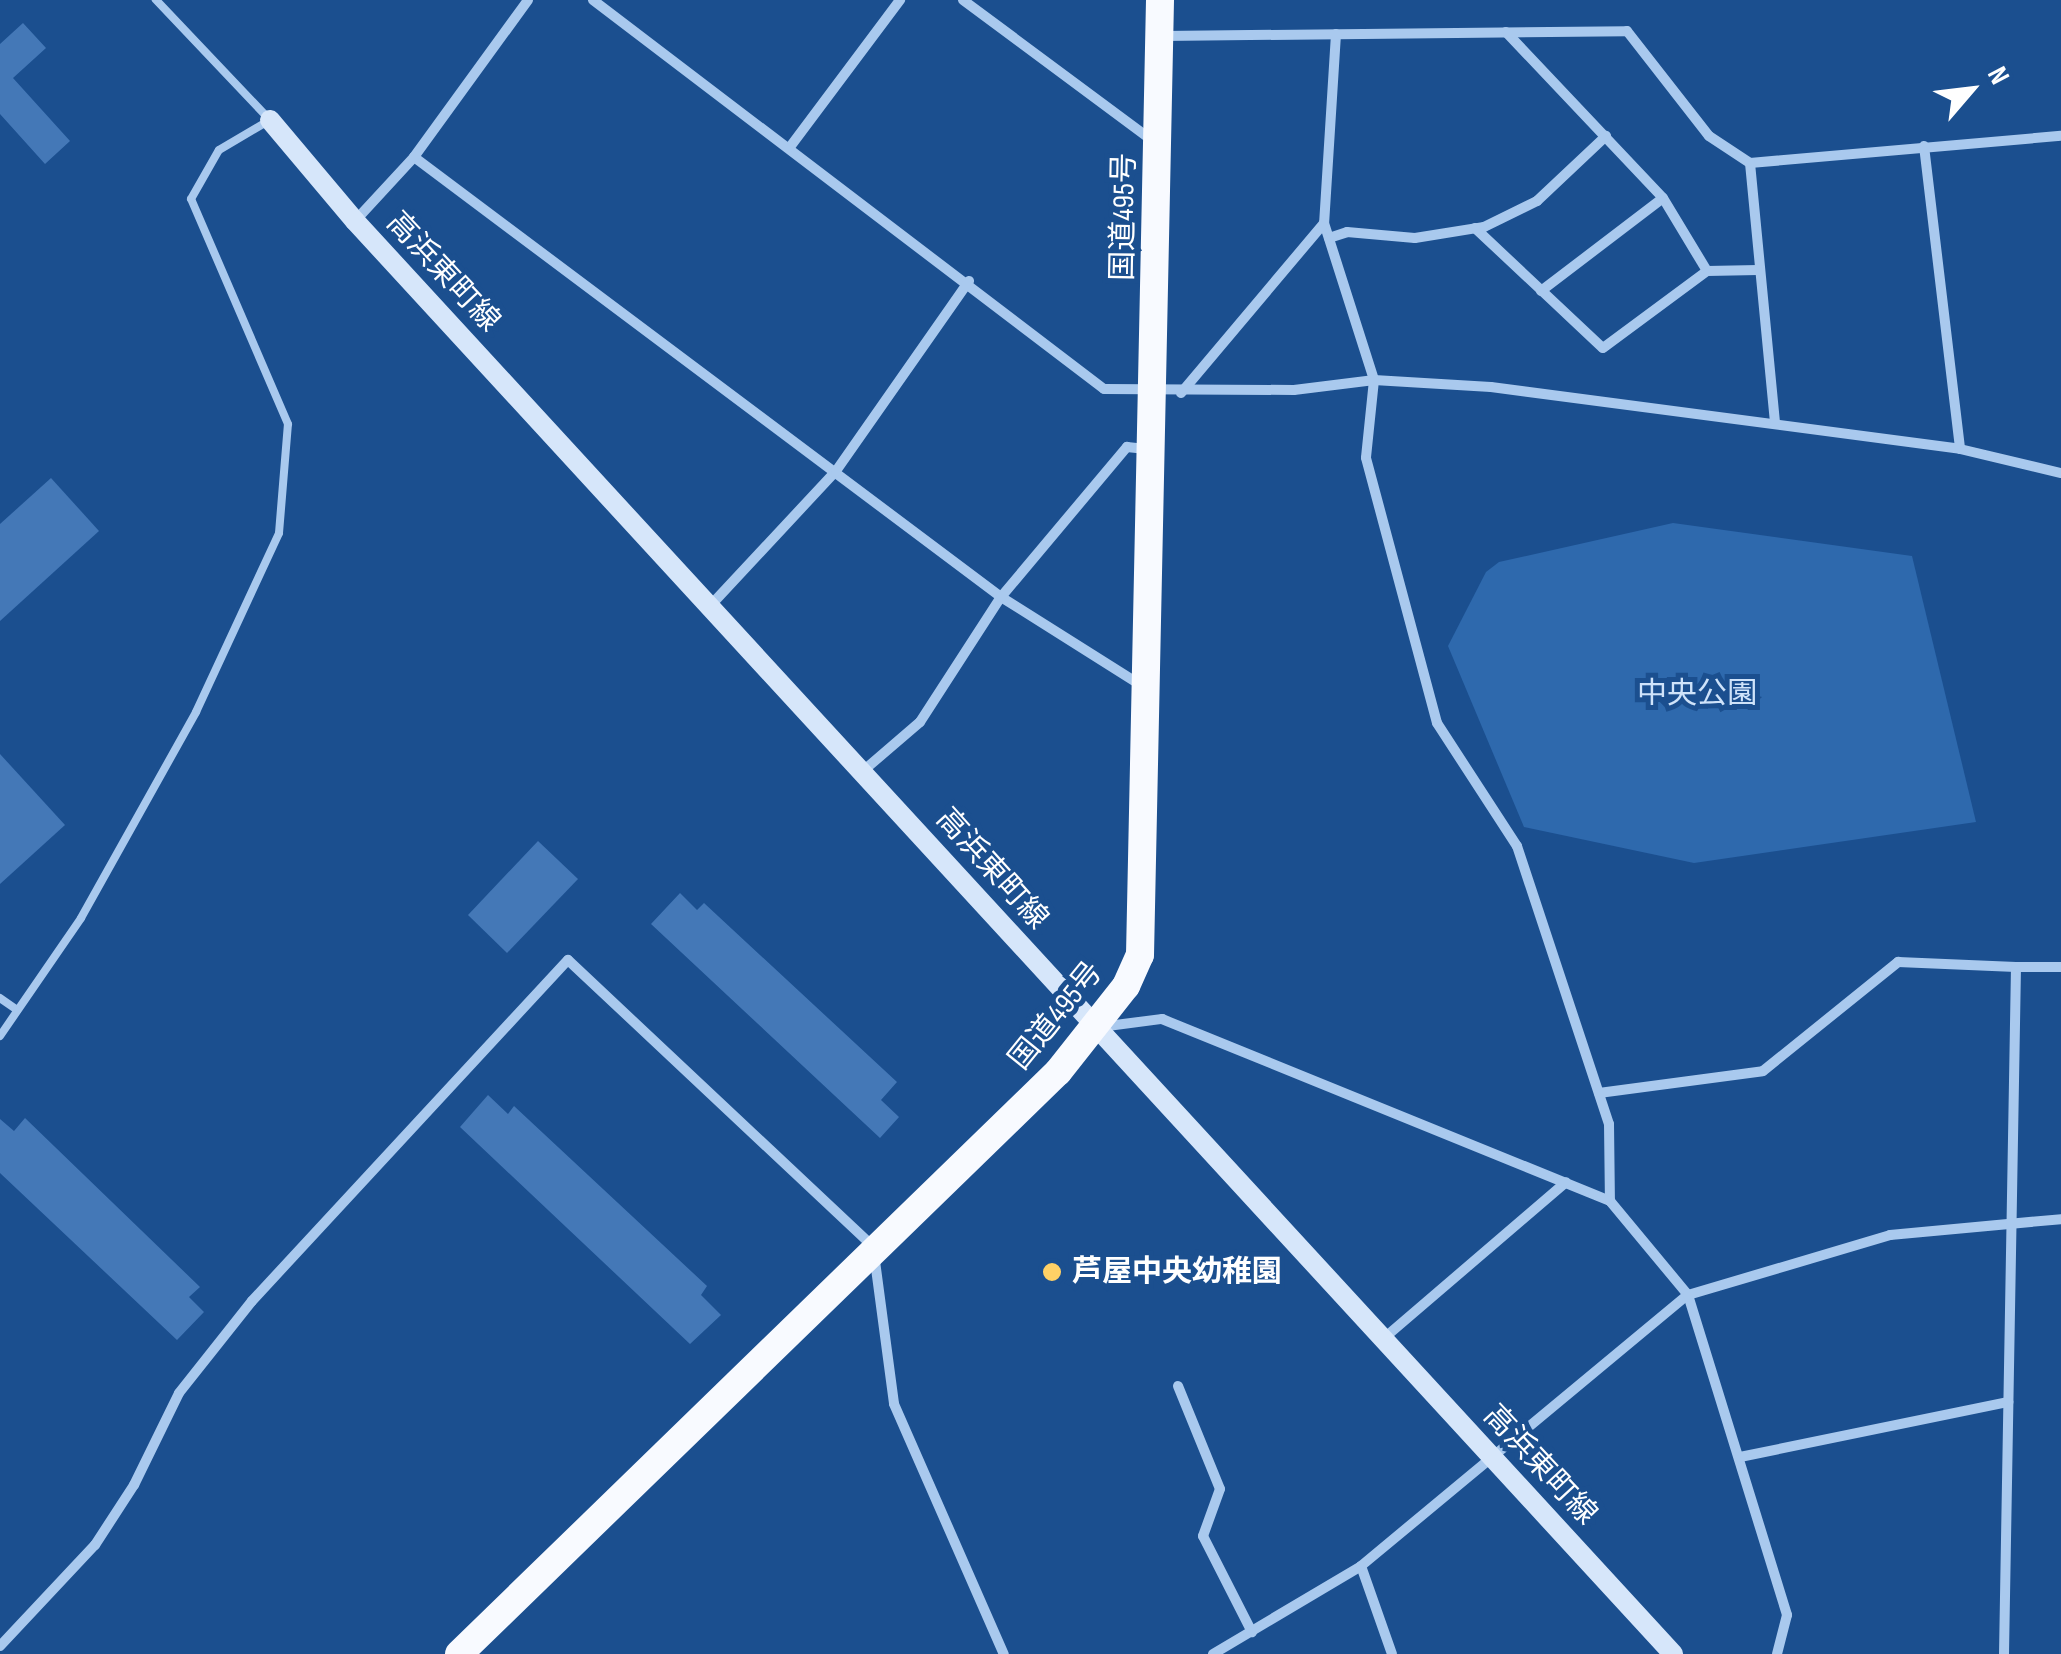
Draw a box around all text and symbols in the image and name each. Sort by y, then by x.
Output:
north arrow [1921,40,2021,140]
text: N [1980,61,2016,90]
street label: 国道495号 [1105,153,1143,281]
street label: 高浜東町線 [379,205,507,339]
park label: 中央公園 [1637,676,1757,712]
street label: 高浜東町線 [928,801,1056,937]
street label: 国道495号 [1002,955,1110,1077]
place label: 芦屋中央幼稚園 [1072,1254,1282,1290]
marker: 芦屋中央幼稚園 [1041,1261,1063,1283]
street label: 高浜東町線 [1476,1398,1604,1532]

